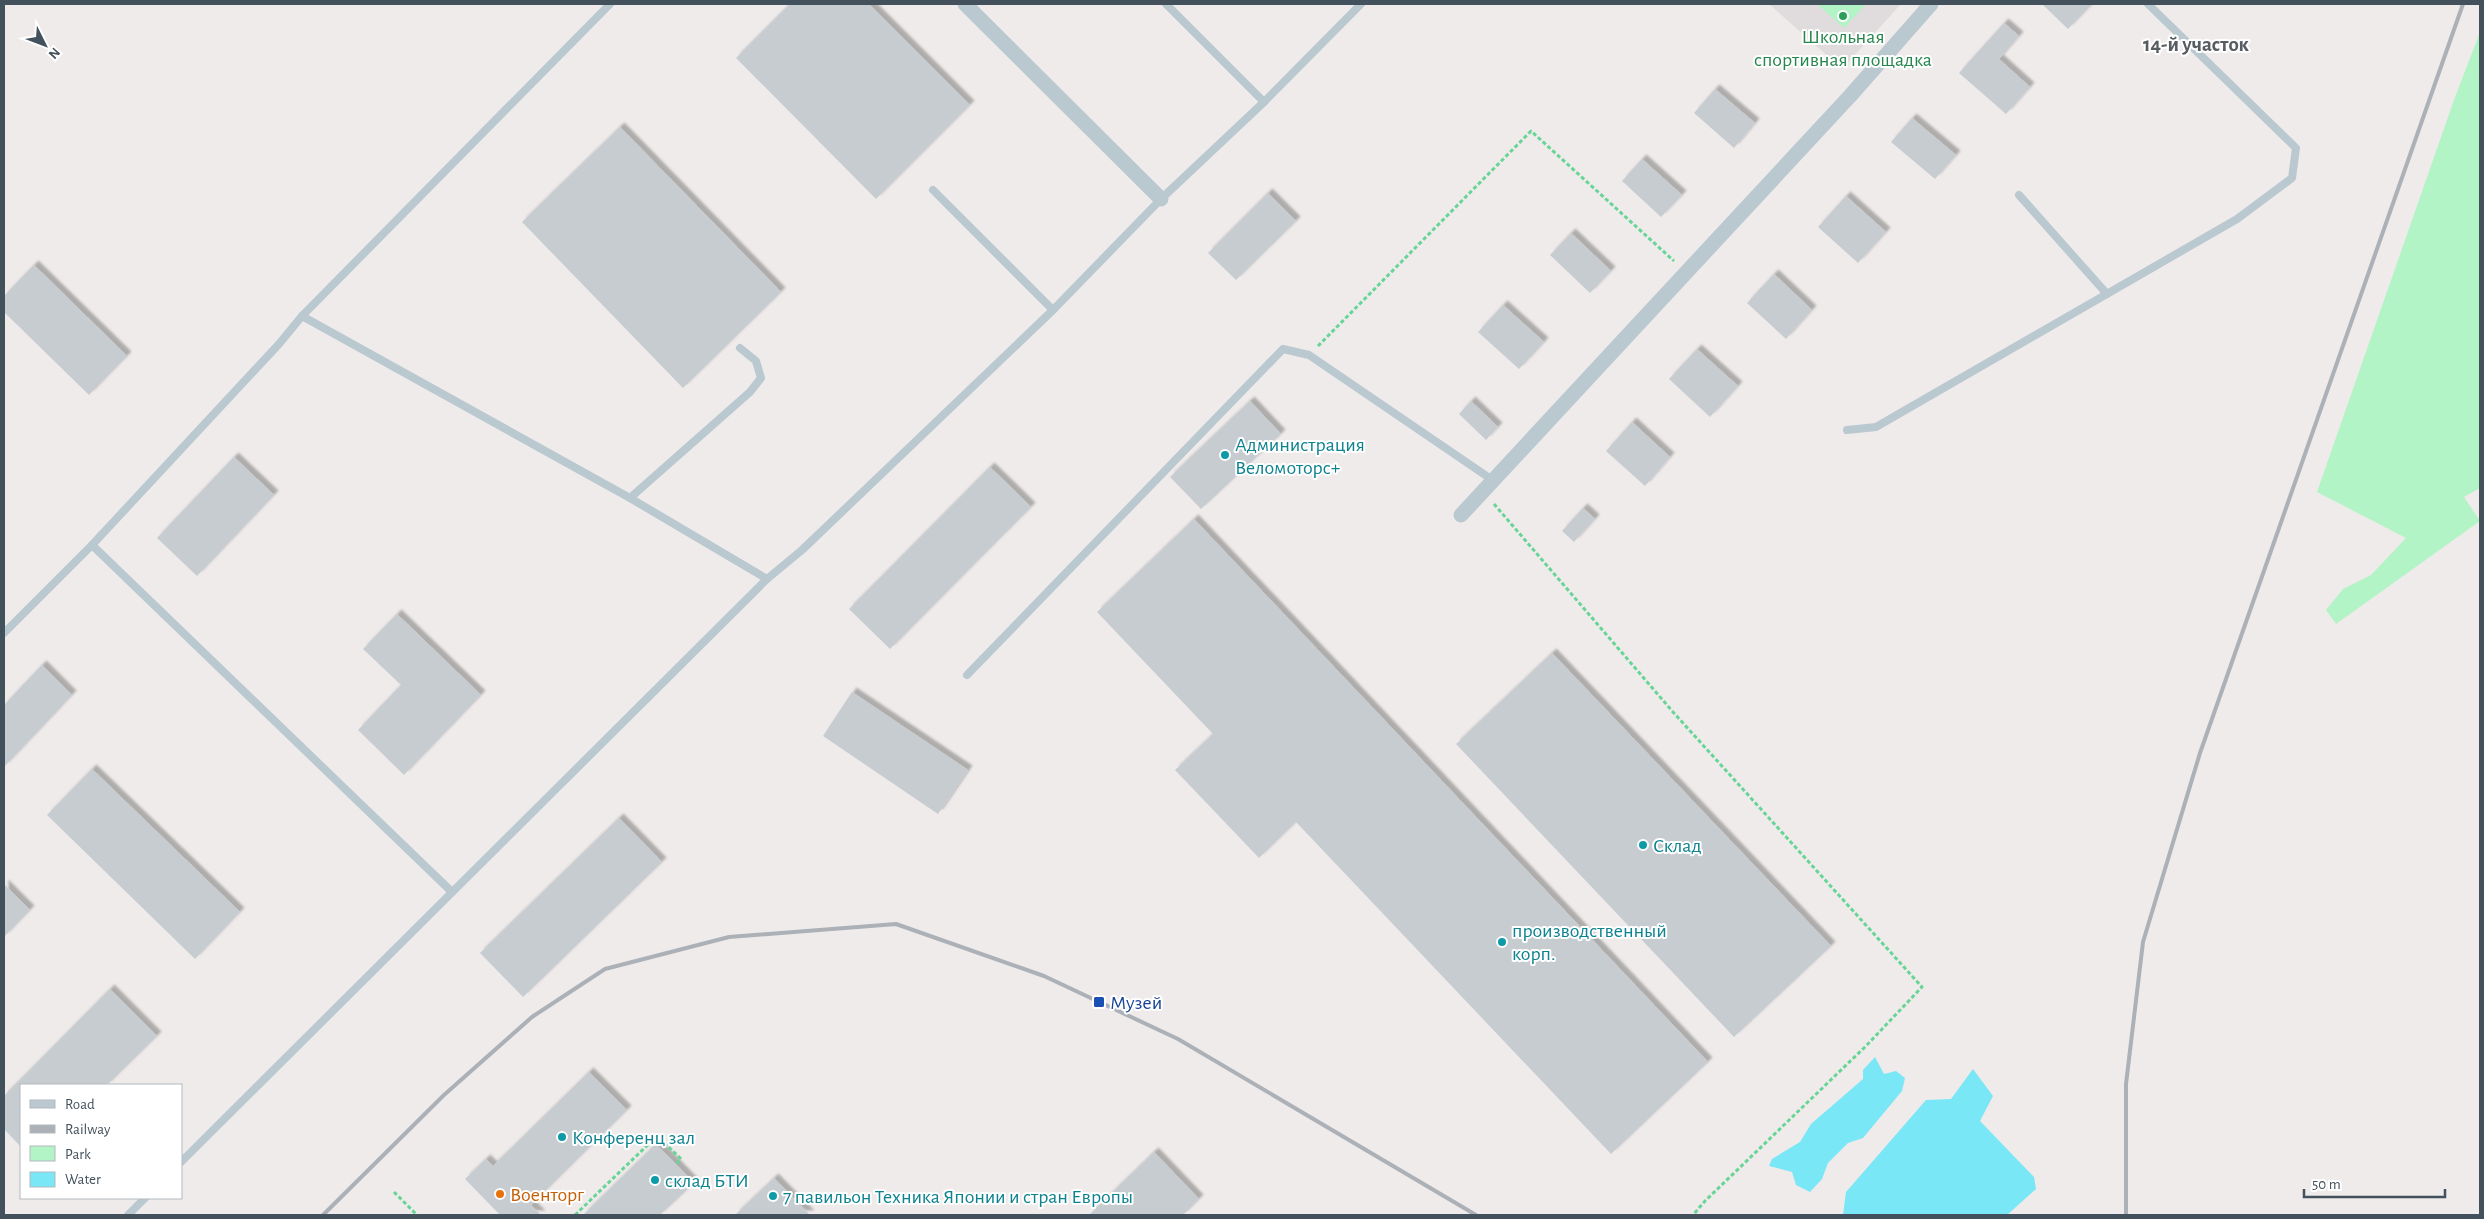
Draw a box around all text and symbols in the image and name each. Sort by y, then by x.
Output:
marker: Школьная спортивная площадка [1837,10,1849,22]
north arrow [20,20,70,70]
place label: Школьная спортивная площадка [1754,27,1932,70]
district label: 14-й участок [2143,34,2250,55]
text: N [45,45,62,61]
place label: Администрация Веломоторс+ [1235,435,1365,478]
marker: Администрация Веломоторс+ [1219,449,1231,461]
place label: Склад [1653,836,1702,856]
marker: Склад [1637,839,1649,851]
place label: производственный корп. [1512,921,1667,964]
marker: производственный корп. [1496,936,1508,948]
place label: Музей [1110,993,1162,1013]
marker: Музей [1092,995,1106,1009]
legend [20,1084,182,1199]
text: Road [65,1097,95,1112]
text: Railway [65,1122,111,1137]
place label: Конференц зал [572,1128,695,1148]
marker: Конференц зал [556,1131,568,1143]
text: Park [65,1147,91,1162]
scale bar [2304,1166,2445,1198]
place label: склад БТИ [665,1171,749,1191]
text: Water [65,1172,101,1187]
marker: склад БТИ [649,1174,661,1186]
text: 50 m [2312,1177,2341,1192]
place label: Военторг [510,1185,584,1205]
place label: 7 павильон Техника Японии и стран Европы [783,1187,1133,1207]
marker: Военторг [494,1188,506,1200]
marker: 7 павильон Техника Японии и стран Европы [767,1190,779,1202]

